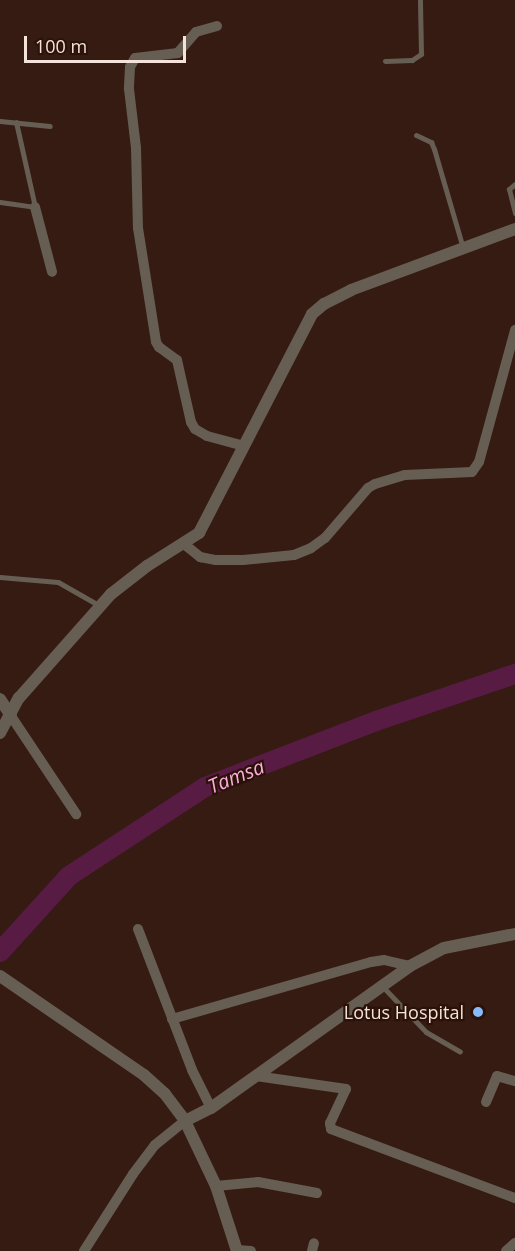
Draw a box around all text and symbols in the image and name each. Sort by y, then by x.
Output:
scale bar [27,24,189,62]
text: 100 m [35,34,87,58]
water label: Tamsa [204,754,268,798]
place label: Lotus Hospital [344,1001,464,1023]
marker: Lotus Hospital [469,1003,487,1021]

